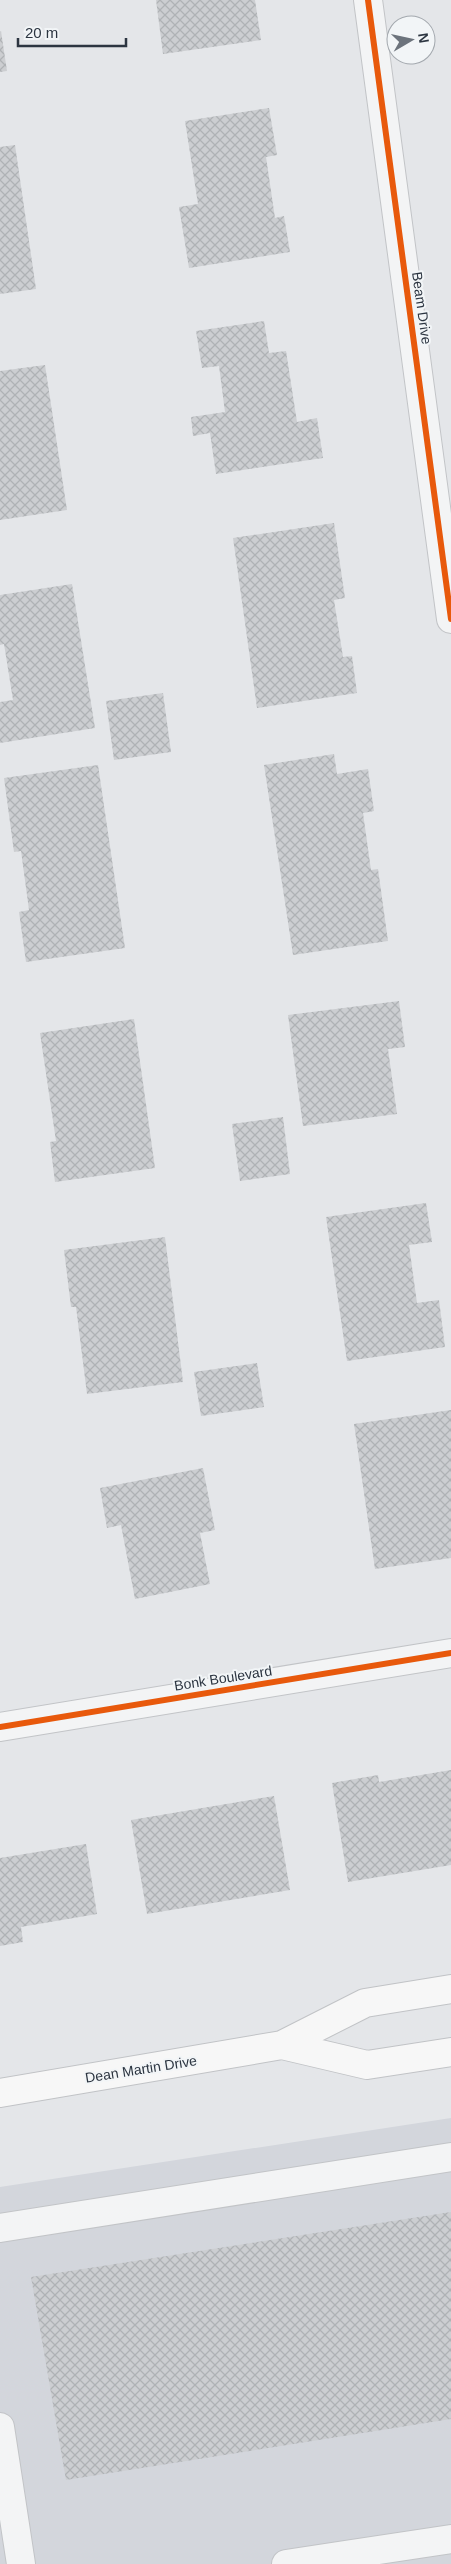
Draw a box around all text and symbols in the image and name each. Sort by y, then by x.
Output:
scale bar [18,15,125,47]
north arrow [386,15,436,65]
text: 20 m [25,24,58,41]
text: N [415,32,433,44]
street label: Beam Drive [409,271,435,346]
street label: Bonk Boulevard [173,1662,273,1694]
street label: Dean Martin Drive [84,2052,198,2086]

